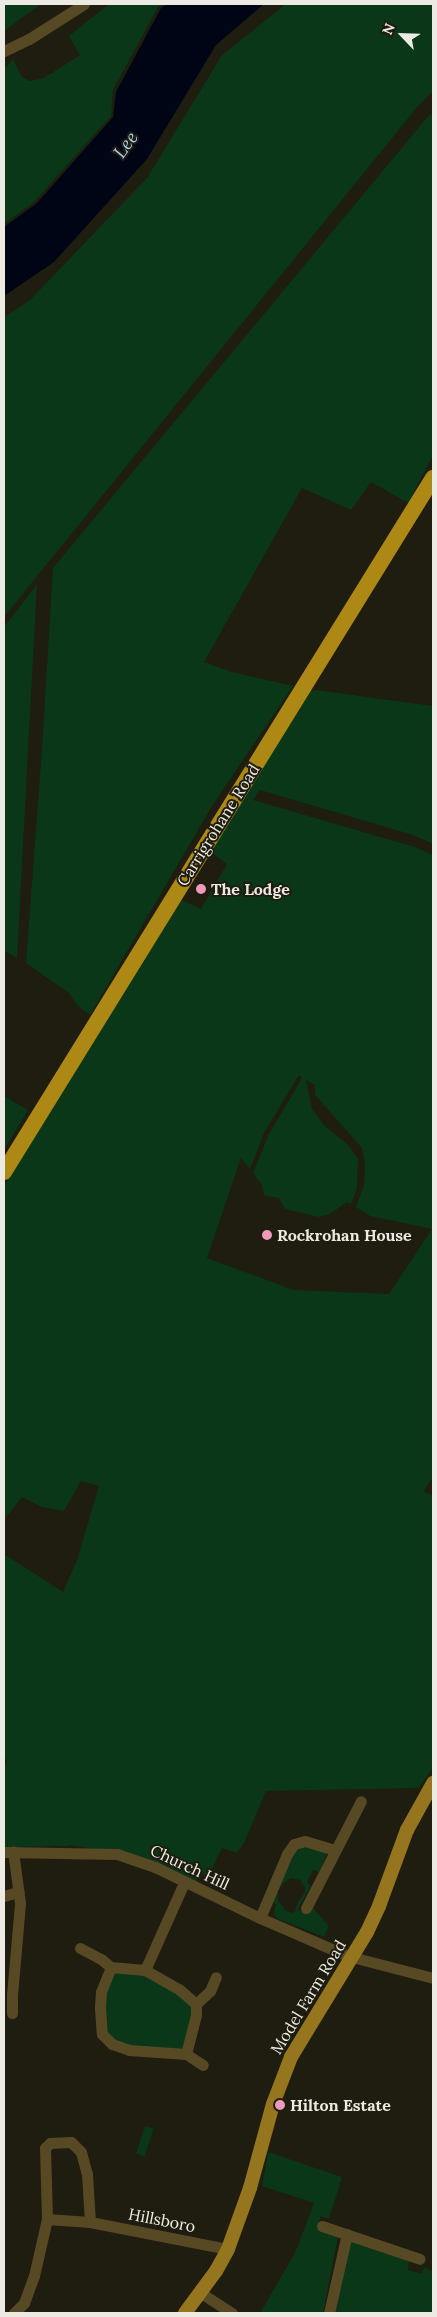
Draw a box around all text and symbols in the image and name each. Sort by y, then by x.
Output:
north arrow [377,10,427,60]
text: N [378,20,399,38]
water label: Lee [109,128,143,162]
street label: Carrigrohane Road [173,760,263,890]
place label: The Lodge [211,879,290,899]
marker: The Lodge [195,883,207,895]
place label: Rockrohan House [277,1225,412,1245]
marker: Rockrohan House [261,1229,273,1241]
street label: Church Hill [147,1840,233,1894]
street label: Model Farm Road [266,1936,350,2058]
place label: Hilton Estate [290,2095,391,2115]
marker: Hilton Estate [274,2099,286,2111]
street label: Hillsboro [127,2204,197,2236]

